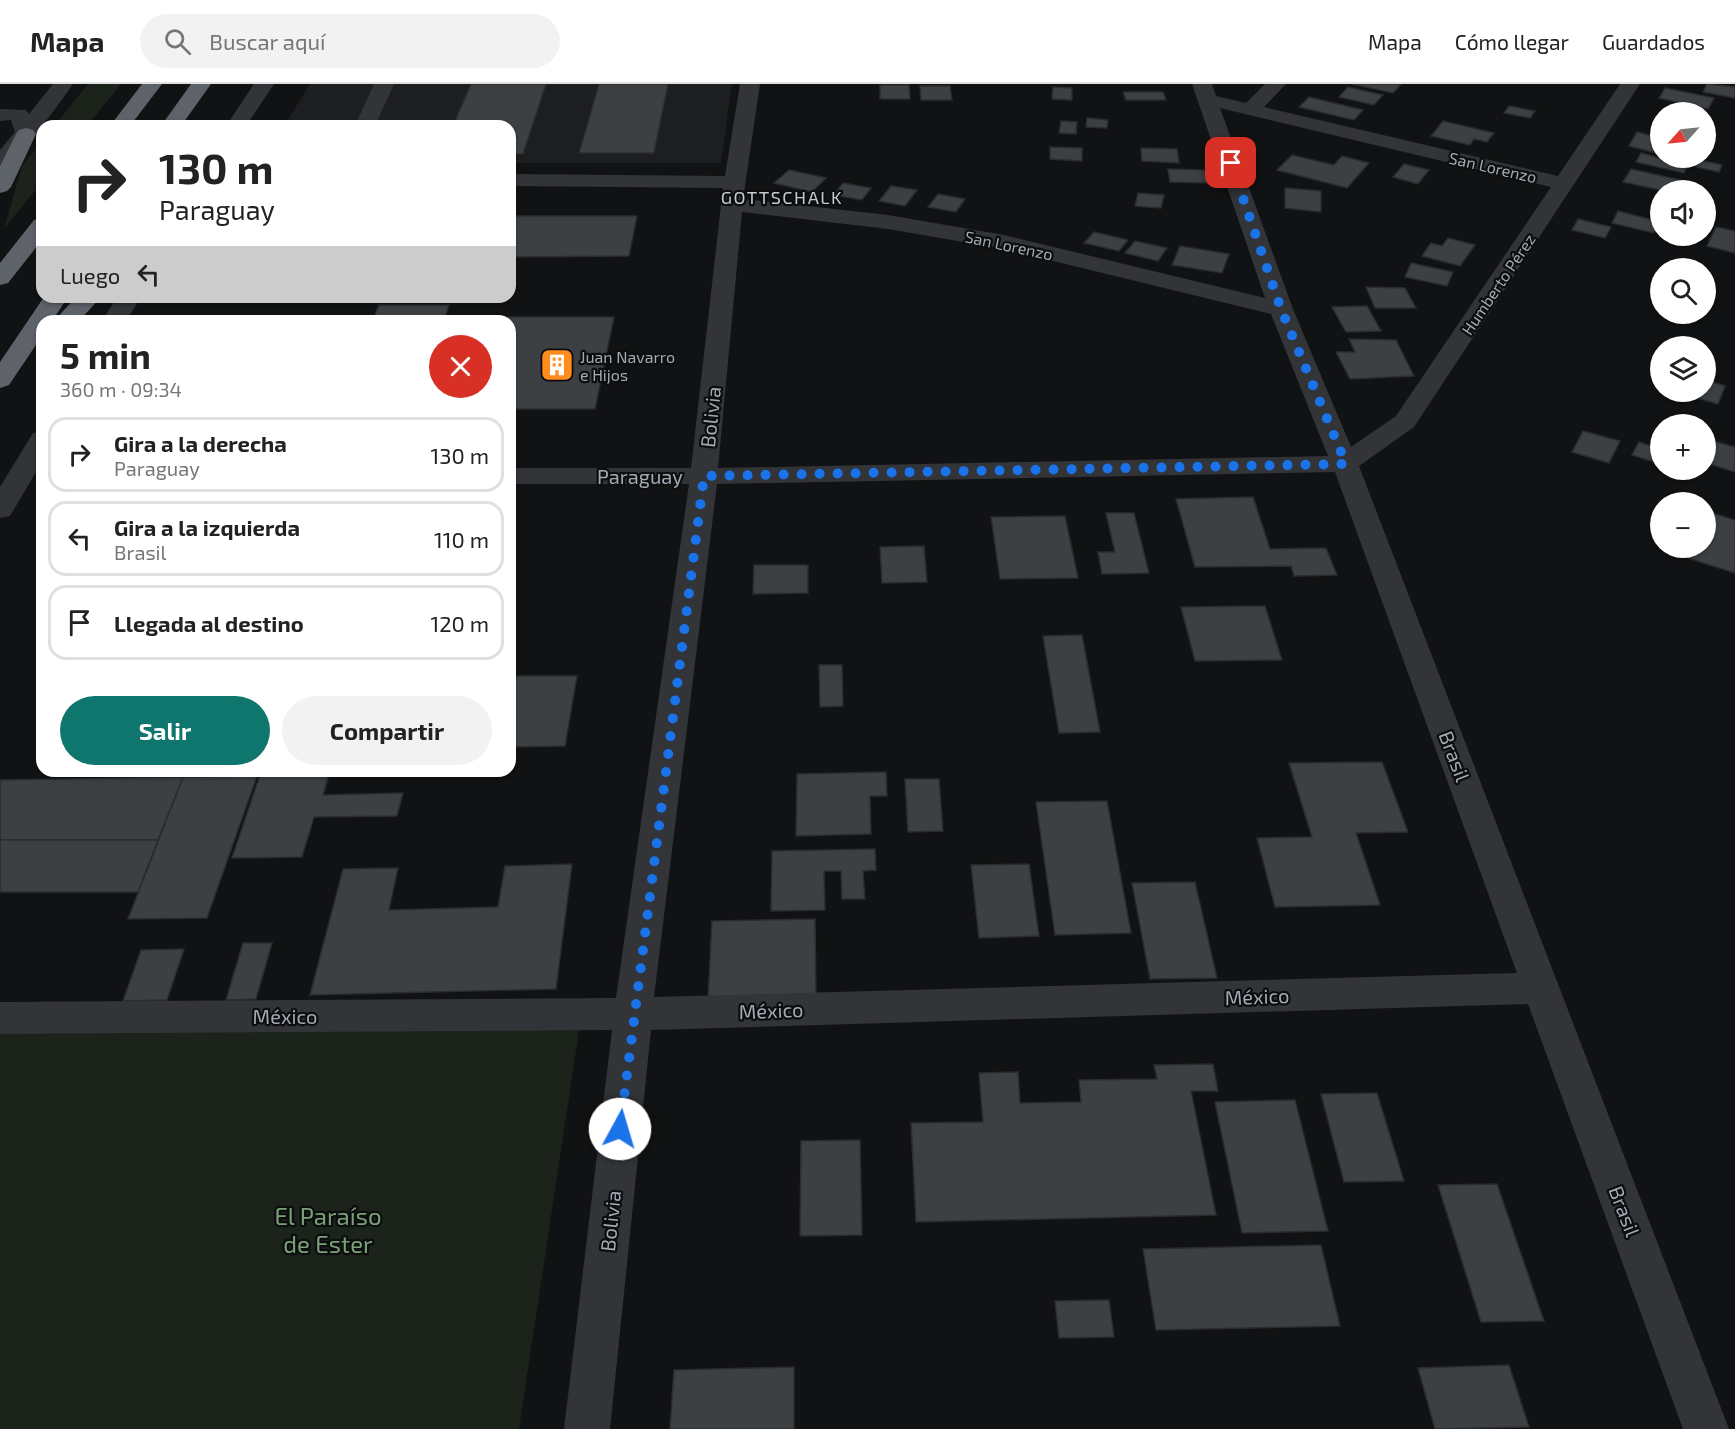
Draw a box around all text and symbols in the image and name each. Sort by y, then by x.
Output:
search box [140,14,560,68]
text: Mapa [30,24,104,58]
icon: search [161,25,194,58]
text: Buscar aquí [209,28,325,54]
text: Mapa [1368,29,1422,54]
text: Cómo llegar [1455,29,1569,54]
text: Guardados [1602,29,1705,54]
north arrow [1650,102,1716,168]
map controls [1650,102,1716,558]
pin [1205,137,1256,188]
text: 130 m [159,142,274,192]
icon: right [60,144,138,222]
icon: arrive [1214,146,1247,179]
street label: San Lorenzo [1447,148,1539,186]
button: sound [1650,180,1716,246]
district label: GOTTSCHALK [721,186,843,208]
text: Paraguay [159,193,275,225]
street label: San Lorenzo [963,226,1055,264]
street label: Humberto Pérez [1457,230,1539,338]
icon: left [132,258,165,291]
button: search [1650,258,1716,324]
text: Luego [60,262,120,288]
text: 5 min [60,333,151,376]
button: close [429,335,492,398]
button: layers [1650,336,1716,402]
building icon: Juan Navarro e Hijos [539,347,575,383]
place label: Juan Navarro e Hijos [580,347,675,385]
text: 360 m · 09:34 [60,377,182,401]
street label: Bolivia [695,385,725,449]
button: + [1650,414,1716,480]
text: Gira a la derecha [114,430,287,456]
icon: right [63,438,96,471]
text: 130 m [431,442,489,468]
text: Paraguay [114,456,200,480]
street label: Paraguay [597,464,683,488]
button: − [1650,492,1716,558]
text: Gira a la izquierda [114,514,300,540]
icon: left [63,522,96,555]
text: 110 m [434,526,489,552]
text: Brasil [114,540,166,564]
icon: arrive [63,606,96,639]
text: Llegada al destino [114,610,304,636]
text: 120 m [430,610,489,636]
button: Salir [60,696,270,765]
button: Compartir [282,696,492,765]
street label: Brasil [1434,727,1476,785]
street label: México [1224,983,1290,1009]
street label: México [738,997,804,1023]
street label: México [253,1004,317,1028]
position arrow [588,1097,652,1161]
street label: Brasil [1604,1182,1646,1240]
street label: Bolivia [595,1189,625,1253]
park label: El Paraíso de Ester [274,1201,382,1258]

